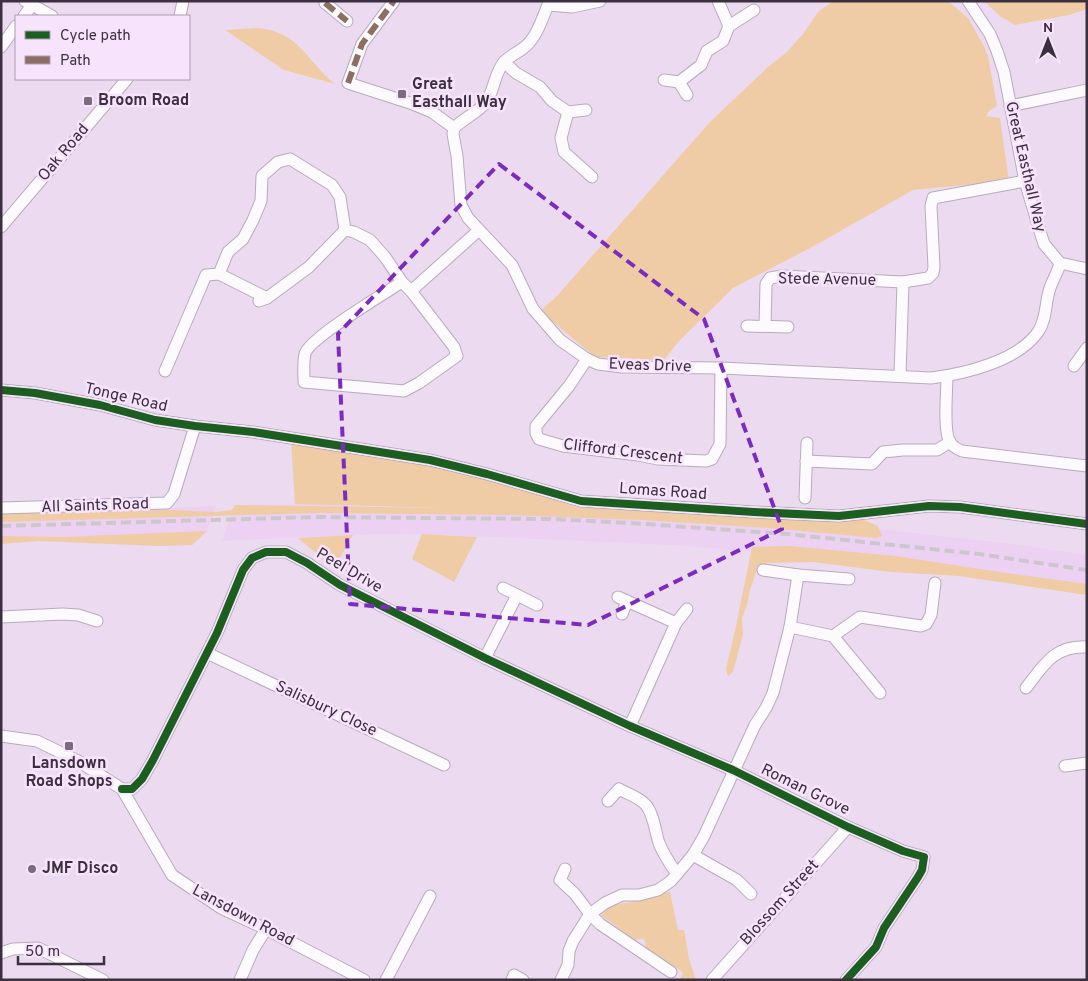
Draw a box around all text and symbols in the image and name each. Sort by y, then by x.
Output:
legend [15,15,190,80]
north arrow [1023,15,1073,65]
text: N [1043,20,1053,37]
text: Cycle path [60,27,131,46]
text: Path [60,52,91,71]
place label: Great Easthall Way [412,75,507,113]
marker: Great Easthall Way [396,88,408,100]
place label: Broom Road [98,91,189,111]
marker: Broom Road [82,95,94,107]
street label: Great Easthall Way [1000,100,1050,234]
street label: Oak Road [34,120,94,186]
street label: Stede Avenue [778,269,876,291]
street label: Eveas Drive [608,355,692,377]
street label: Tonge Road [83,379,169,417]
street label: Clifford Crescent [562,435,684,469]
street label: Lomas Road [618,479,708,505]
street label: All Saints Road [41,494,149,518]
street label: Peel Drive [312,544,386,598]
street label: Salisbury Close [272,677,380,741]
marker: Lansdown Road Shops [63,740,75,752]
place label: Lansdown Road Shops [25,754,113,792]
street label: Roman Grove [757,760,853,820]
street label: Blossom Street [736,856,824,950]
place label: JMF Disco [42,859,118,879]
marker: JMF Disco [26,863,38,875]
street label: Lansdown Road [188,881,298,951]
scale bar [18,934,104,966]
text: 50 m [25,943,60,962]

